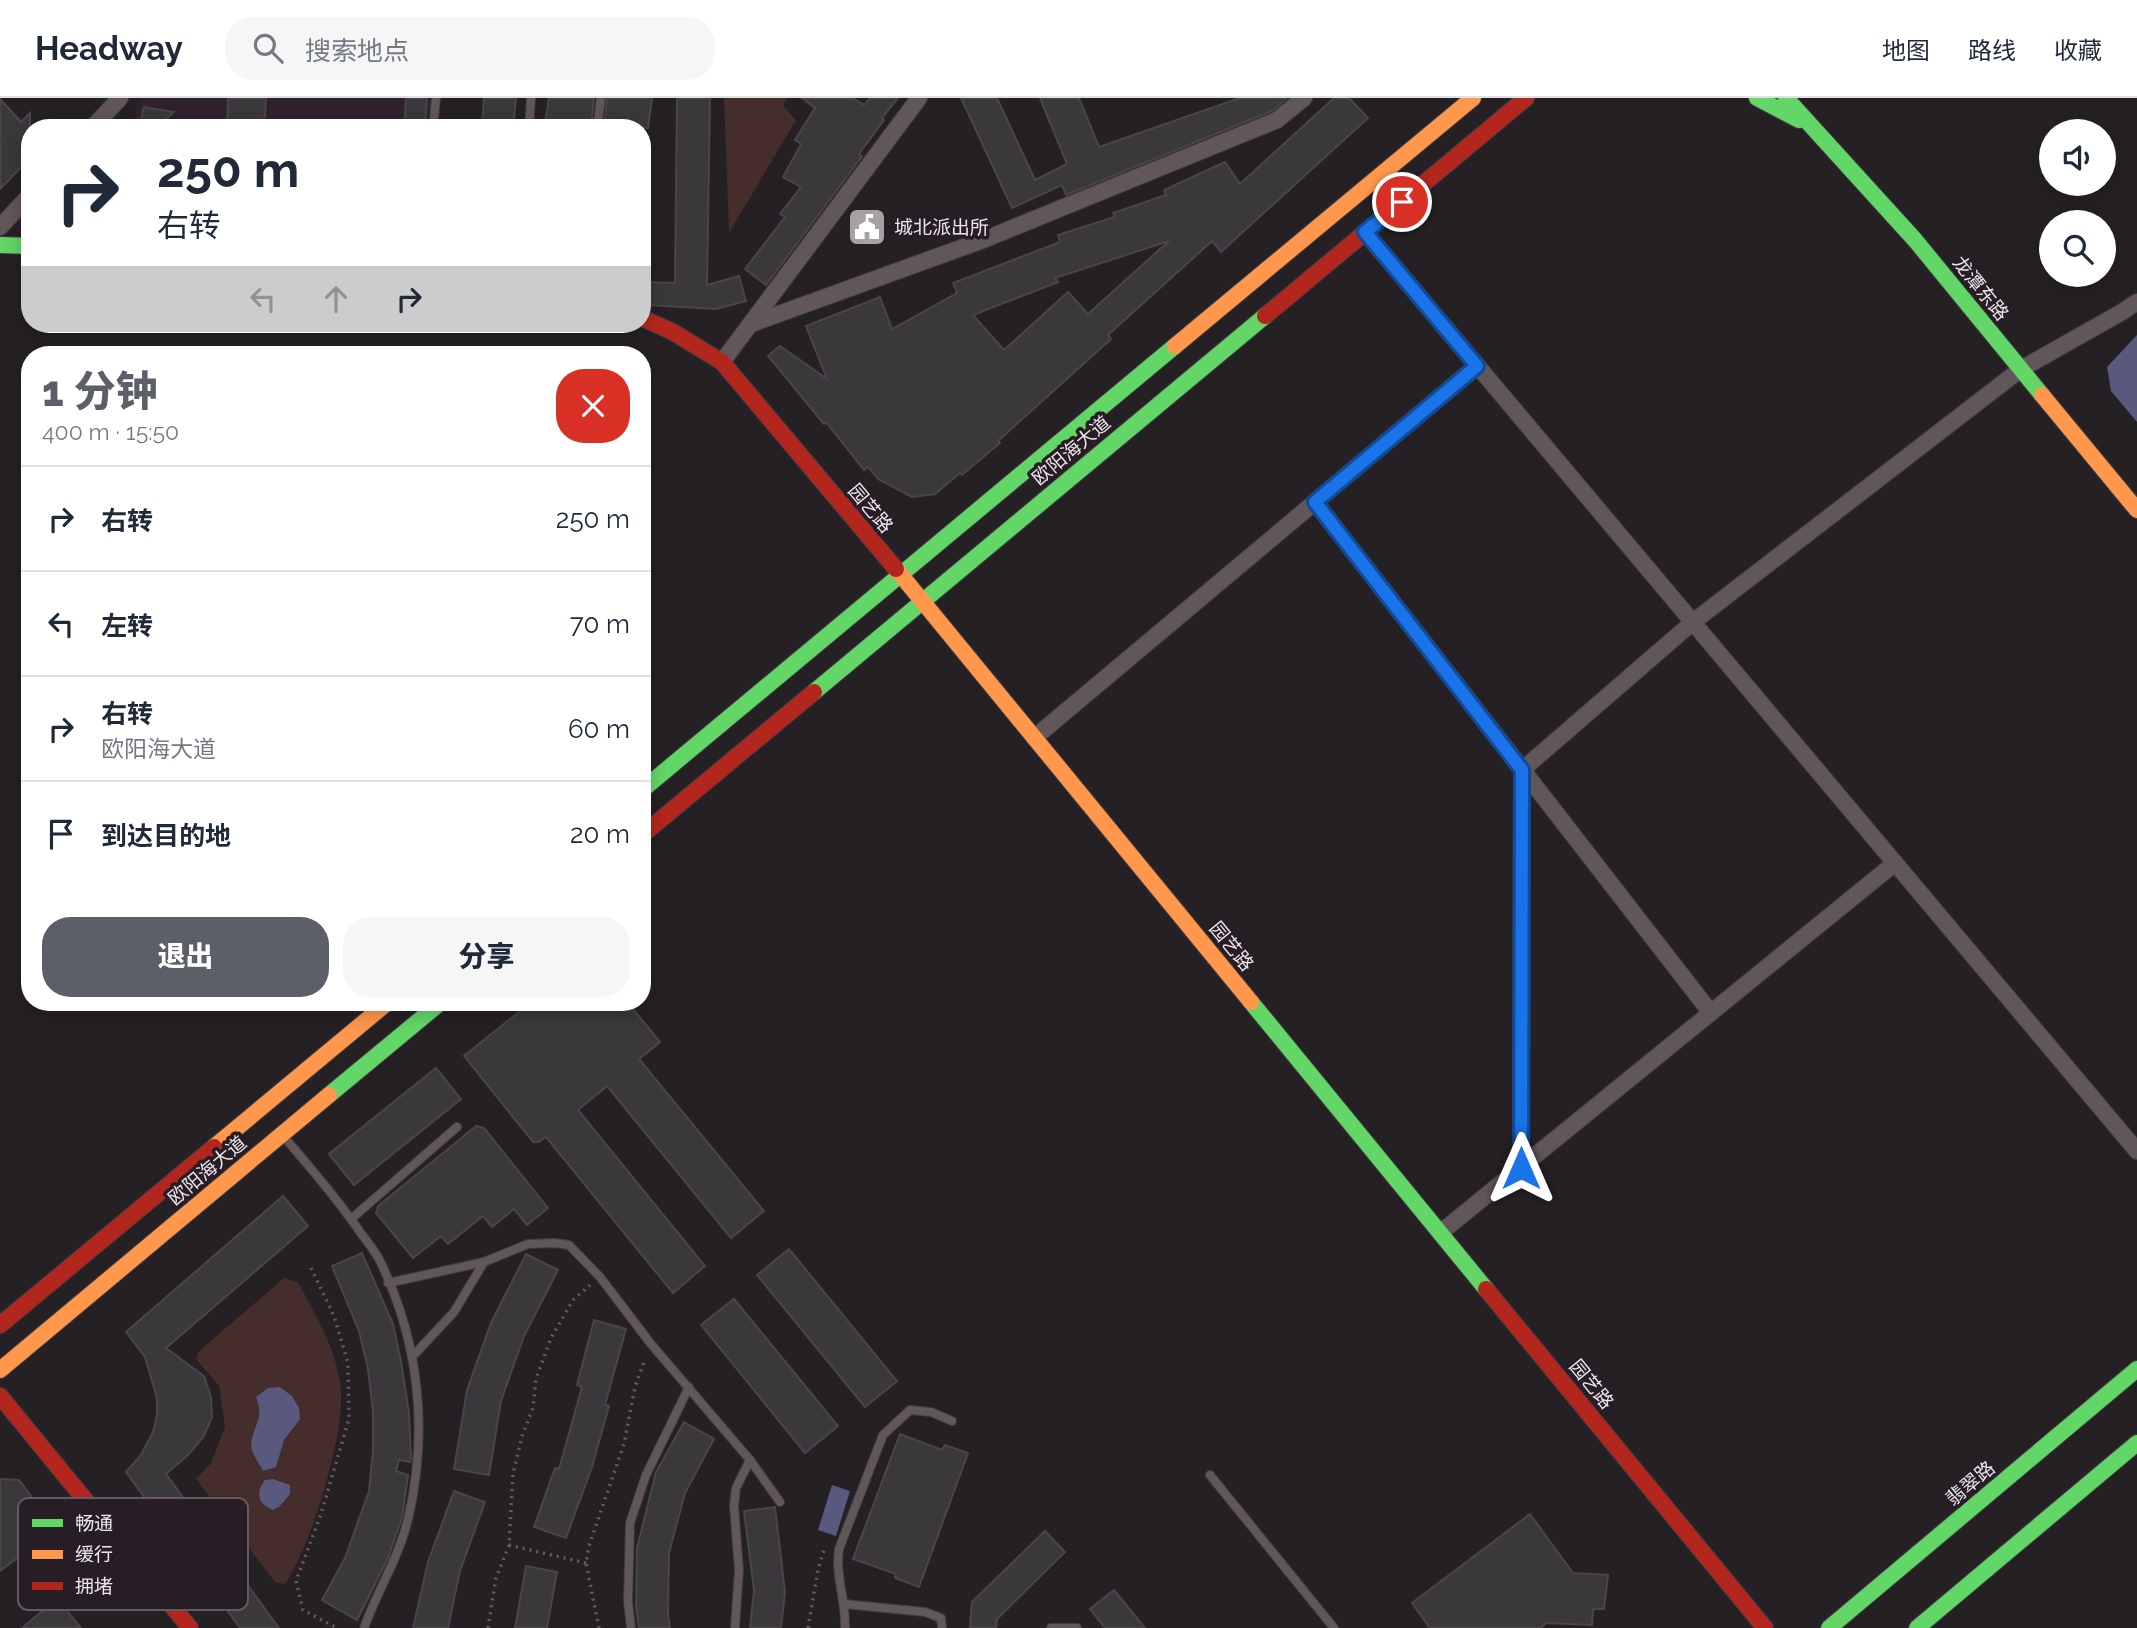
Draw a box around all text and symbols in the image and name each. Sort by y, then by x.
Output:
search box [225,17,715,80]
text: Headway [35,29,183,68]
icon: search [249,29,287,67]
text: 搜索地点 [305,36,409,66]
text: 地图 [1882,36,1930,65]
text: 路线 [1968,36,2016,65]
text: 收藏 [2054,36,2102,65]
map controls [2039,119,2116,287]
button: sound [2039,119,2116,196]
text: 250 m [157,141,299,198]
icon: right [42,147,133,238]
pin [1372,172,1432,232]
icon: arrive [1383,183,1421,221]
public building icon: 城北派出所 [846,206,888,248]
text: 右转 [157,207,221,244]
button: search [2039,210,2116,287]
place label: 城北派出所 [894,216,989,238]
street label: 龙潭东路 [1949,252,2013,324]
icon: left [244,280,282,318]
icon: ahead [317,280,355,318]
icon: right [390,280,428,318]
text: 1 分钟 [42,367,158,416]
button: close [556,369,630,443]
street label: 欧阳海大道 [1028,411,1114,489]
text: 400 m · 15:50 [42,418,179,445]
street label: 园艺路 [844,479,898,537]
icon: right [42,500,80,538]
text: 250 m [556,504,630,534]
text: 右转 [101,506,153,536]
icon: left [42,605,80,643]
text: 70 m [570,609,630,639]
text: 左转 [101,611,153,641]
text: 右转 [101,699,153,729]
icon: right [42,710,80,748]
text: 60 m [568,714,630,744]
text: 欧阳海大道 [101,735,216,762]
icon: arrive [42,815,80,853]
text: 20 m [570,819,630,849]
text: 到达目的地 [101,821,231,851]
button: 退出 [42,917,329,997]
button: 分享 [343,917,630,997]
street label: 园艺路 [1206,917,1258,975]
street label: 欧阳海大道 [164,1131,250,1209]
position arrow [1484,1131,1558,1205]
street label: 园艺路 [1566,1355,1618,1413]
street label: 翡翠路 [1941,1456,1999,1510]
legend [18,1498,248,1610]
text: 畅通 [75,1512,113,1534]
text: 缓行 [75,1543,113,1565]
text: 拥堵 [75,1575,113,1597]

